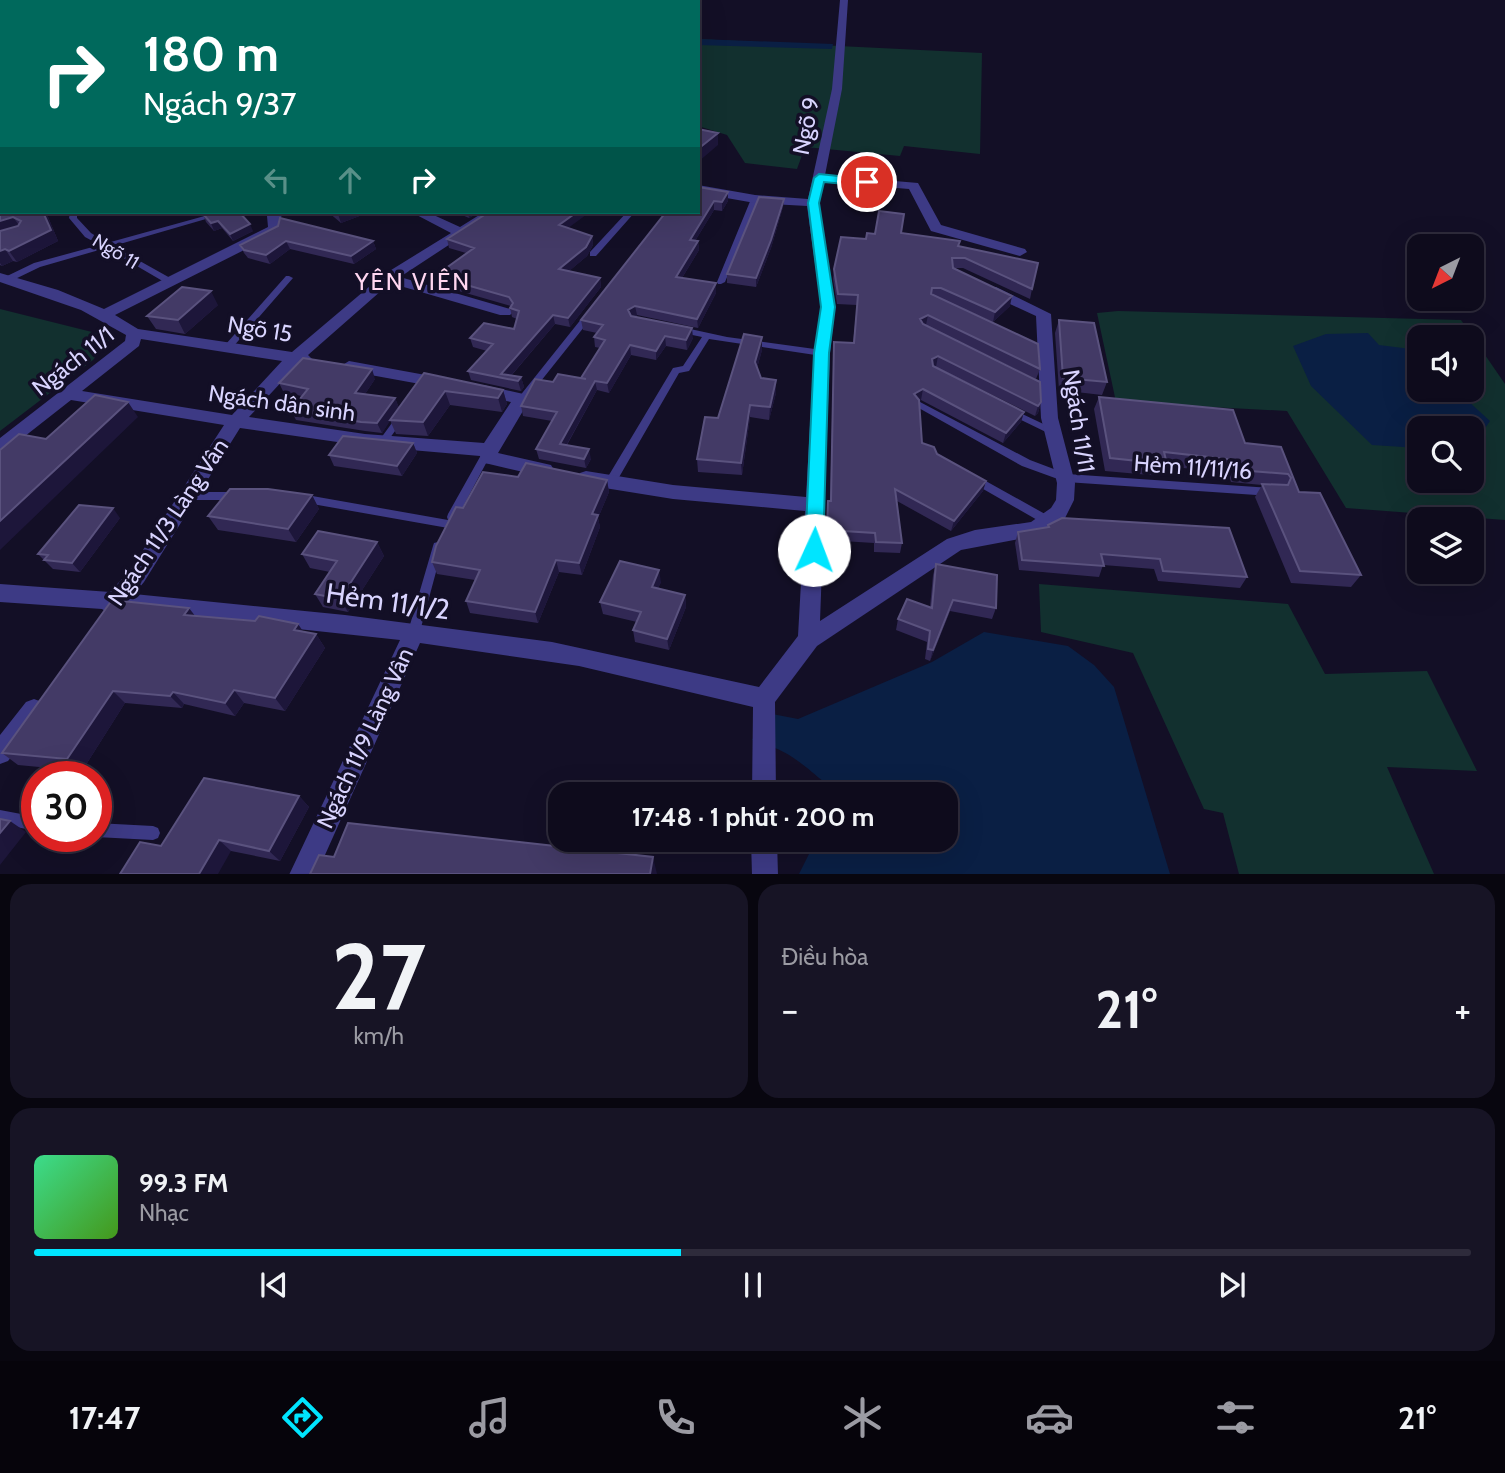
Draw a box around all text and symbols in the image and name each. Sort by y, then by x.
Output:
text: 180 m [143,24,279,83]
icon: right [28,28,119,119]
text: Ngách 9/37 [143,84,296,123]
street label: Ngõ 9 [787,95,825,157]
pin [837,152,897,212]
icon: left [258,161,296,199]
icon: ahead [331,161,369,199]
icon: right [404,161,442,199]
icon: arrive [848,163,886,201]
street label: Ngõ 11 [89,229,143,274]
north arrow [1407,234,1484,312]
map controls [1407,234,1484,584]
district label: YÊN VIÊN [354,267,471,296]
street label: Ngõ 15 [226,310,294,348]
street label: Ngách 11/1 [26,320,120,402]
button: sound [1407,325,1484,402]
street label: Ngách 11/11 [1057,368,1101,474]
street label: Ngách dân sinh [207,379,357,427]
button: search [1407,416,1484,493]
street label: Ngách 11/3 Làng Vân [102,433,234,611]
street label: Hẻm 11/11/16 [1133,449,1253,485]
button: layers [1407,507,1484,584]
position arrow [777,513,851,587]
street label: Hẻm 11/1/2 [324,575,452,627]
street label: Ngách 11/9 Làng Vân [311,643,419,833]
speed limit sign: 30 [21,761,112,852]
text: 17:48 · 1 phút · 200 m [632,801,874,833]
text: 27 [331,921,426,1032]
text: Điều hòa [782,943,868,971]
text: 21° [1095,978,1157,1041]
text: − [782,986,798,1033]
text: + [1454,986,1471,1033]
text: km/h [354,1022,404,1050]
text: 99.3 FM [139,1167,228,1199]
text: Nhạc [139,1199,189,1227]
icon: previous [255,1266,293,1304]
icon: pause [734,1266,772,1304]
icon: next [1213,1266,1251,1304]
icon: directions [278,1393,327,1442]
icon: music [465,1393,514,1442]
icon: phone [651,1393,700,1442]
icon: climate [838,1393,887,1442]
icon: car [1025,1393,1074,1442]
icon: filters [1211,1393,1260,1442]
text: 17:47 [69,1398,140,1437]
text: 21° [1398,1398,1436,1437]

